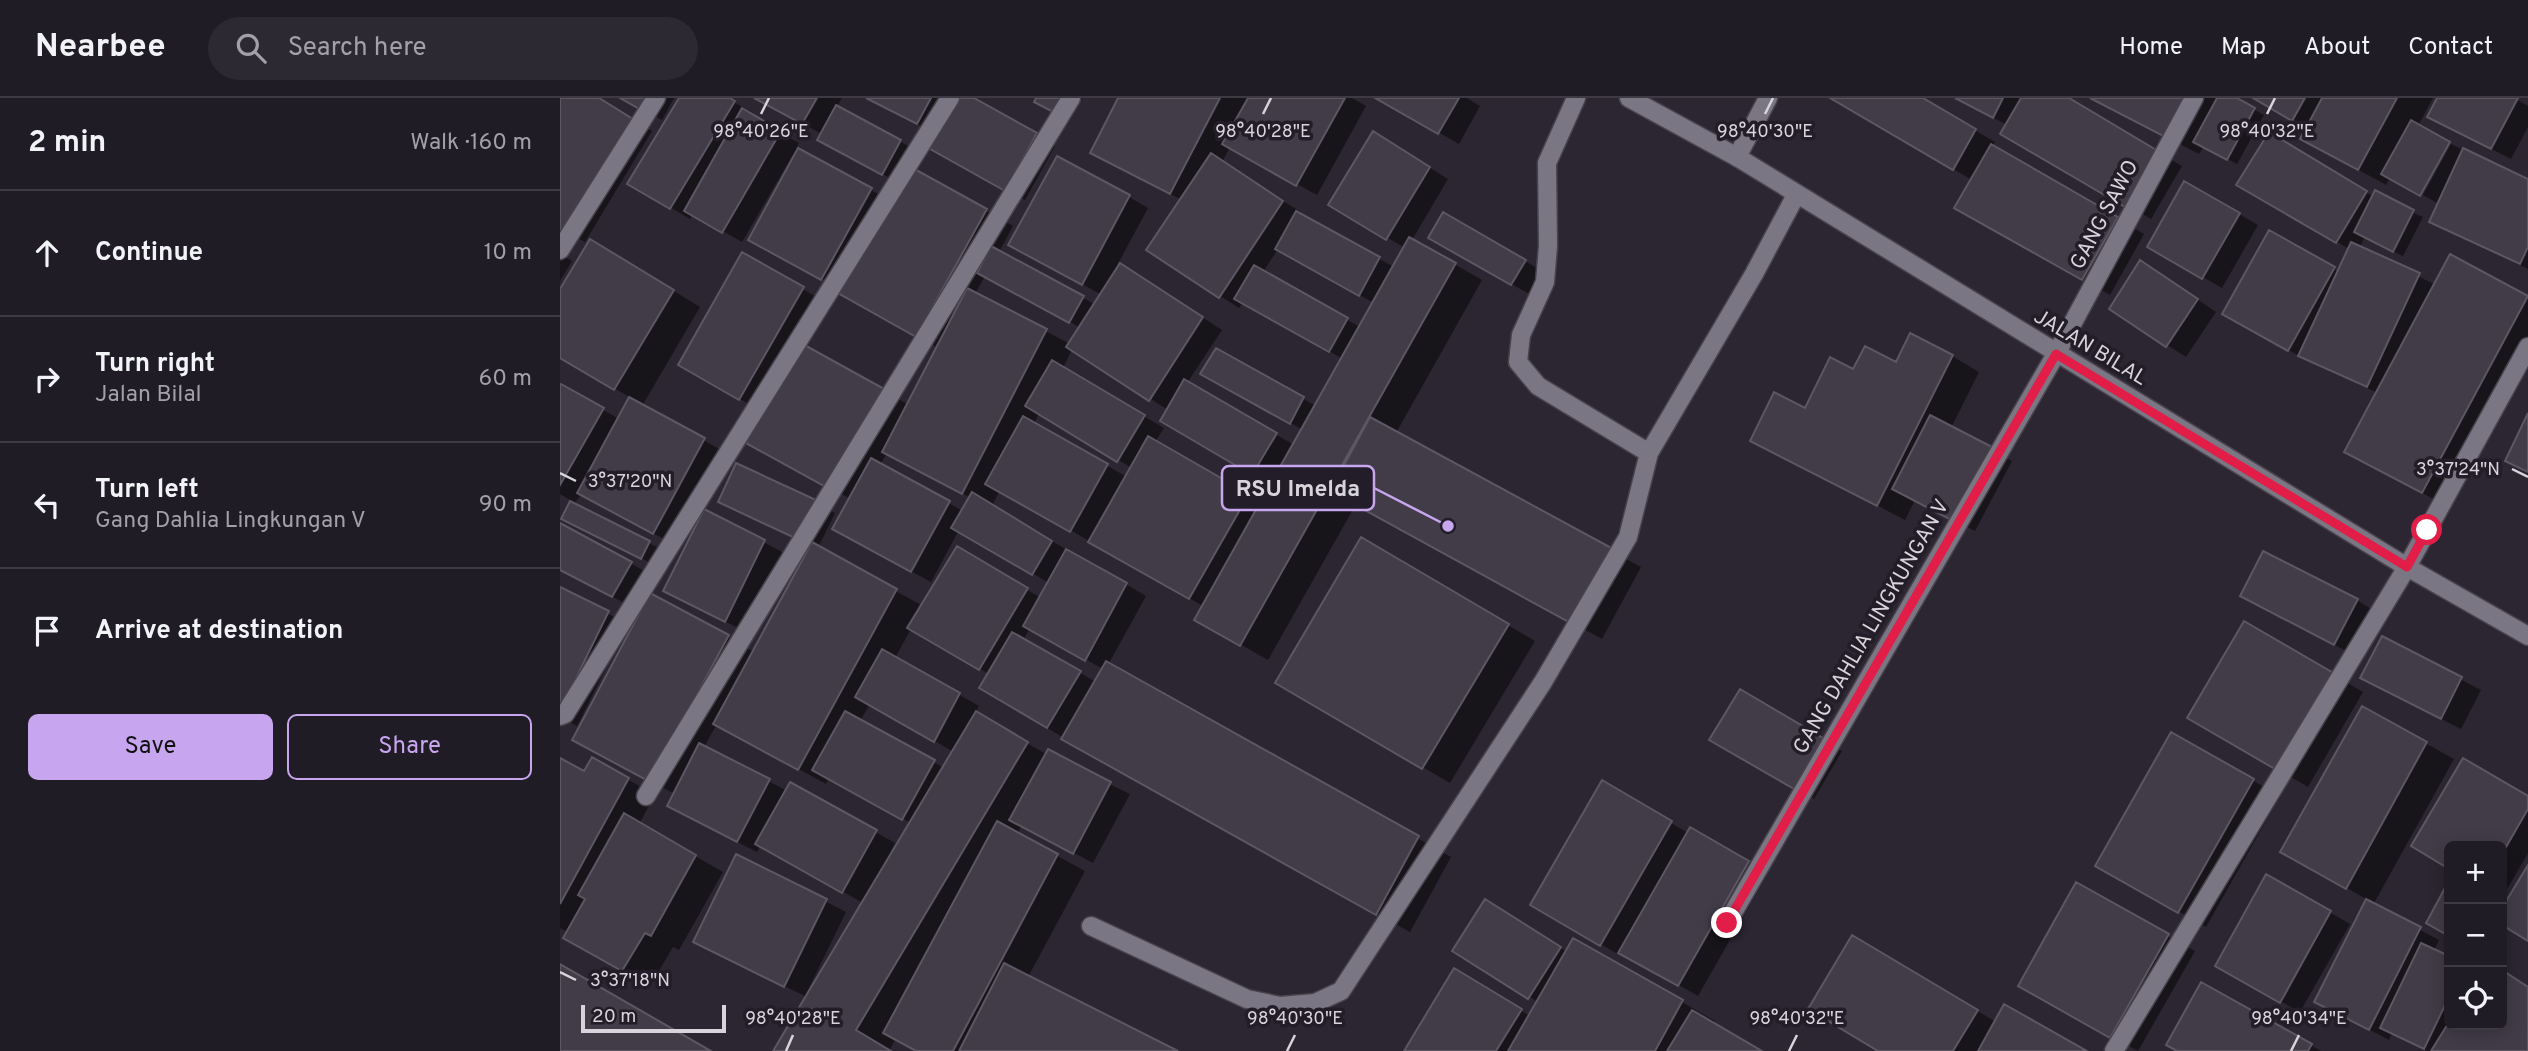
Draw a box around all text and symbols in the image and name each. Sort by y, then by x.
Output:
search box [208,17,698,80]
text: Nearbee [35,27,166,69]
icon: search [232,29,270,67]
text: Search here [288,32,427,65]
text: Home [2119,33,2183,63]
text: Map [2221,33,2266,63]
text: About [2304,33,2370,63]
text: Contact [2408,33,2493,63]
text: 98°40'26"E [713,121,809,144]
text: 98°40'28"E [1215,121,1311,144]
text: 98°40'30"E [1717,121,1813,144]
text: 98°40'32"E [2219,121,2315,144]
text: 2 min [28,125,106,162]
text: Walk · 160 m [410,129,532,158]
street label: GANG SAWO [2065,156,2145,274]
icon: ahead [28,234,66,272]
text: Continue [95,237,203,270]
text: 10 m [484,239,532,268]
street label: JALAN BILAL [2028,304,2152,393]
text: Turn right [95,348,215,381]
icon: right [28,360,66,398]
text: 60 m [479,365,532,394]
text: Jalan Bilal [95,381,202,410]
text: 3°37'24"N [2416,459,2500,482]
callout: RSU Imelda [1222,466,1374,510]
text: 3°37'20"N [588,471,672,494]
text: Turn left [95,474,199,507]
text: RSU Imelda [1236,476,1360,505]
icon: left [28,486,66,524]
text: 90 m [479,491,532,520]
street label: GANG DAHLIA LINGKUNGAN V [1788,495,1956,759]
text: Gang Dahlia Lingkungan V [95,507,366,536]
route start [2411,514,2442,545]
icon: arrive [28,612,66,650]
text: Arrive at destination [95,615,343,648]
button: Save [28,714,273,780]
button: Share [287,714,532,780]
map controls [2444,841,2507,1030]
button: + [2444,841,2507,904]
button: − [2444,904,2507,967]
route end [1711,907,1742,938]
button: locate [2444,967,2507,1030]
text: 3°37'18"N [590,970,670,993]
scale bar [581,1002,726,1034]
text: 20 m [592,1005,636,1029]
text: 98°40'28"E [745,1008,841,1031]
text: 98°40'30"E [1247,1008,1343,1031]
text: 98°40'32"E [1749,1008,1845,1031]
text: 98°40'34"E [2251,1008,2347,1031]

